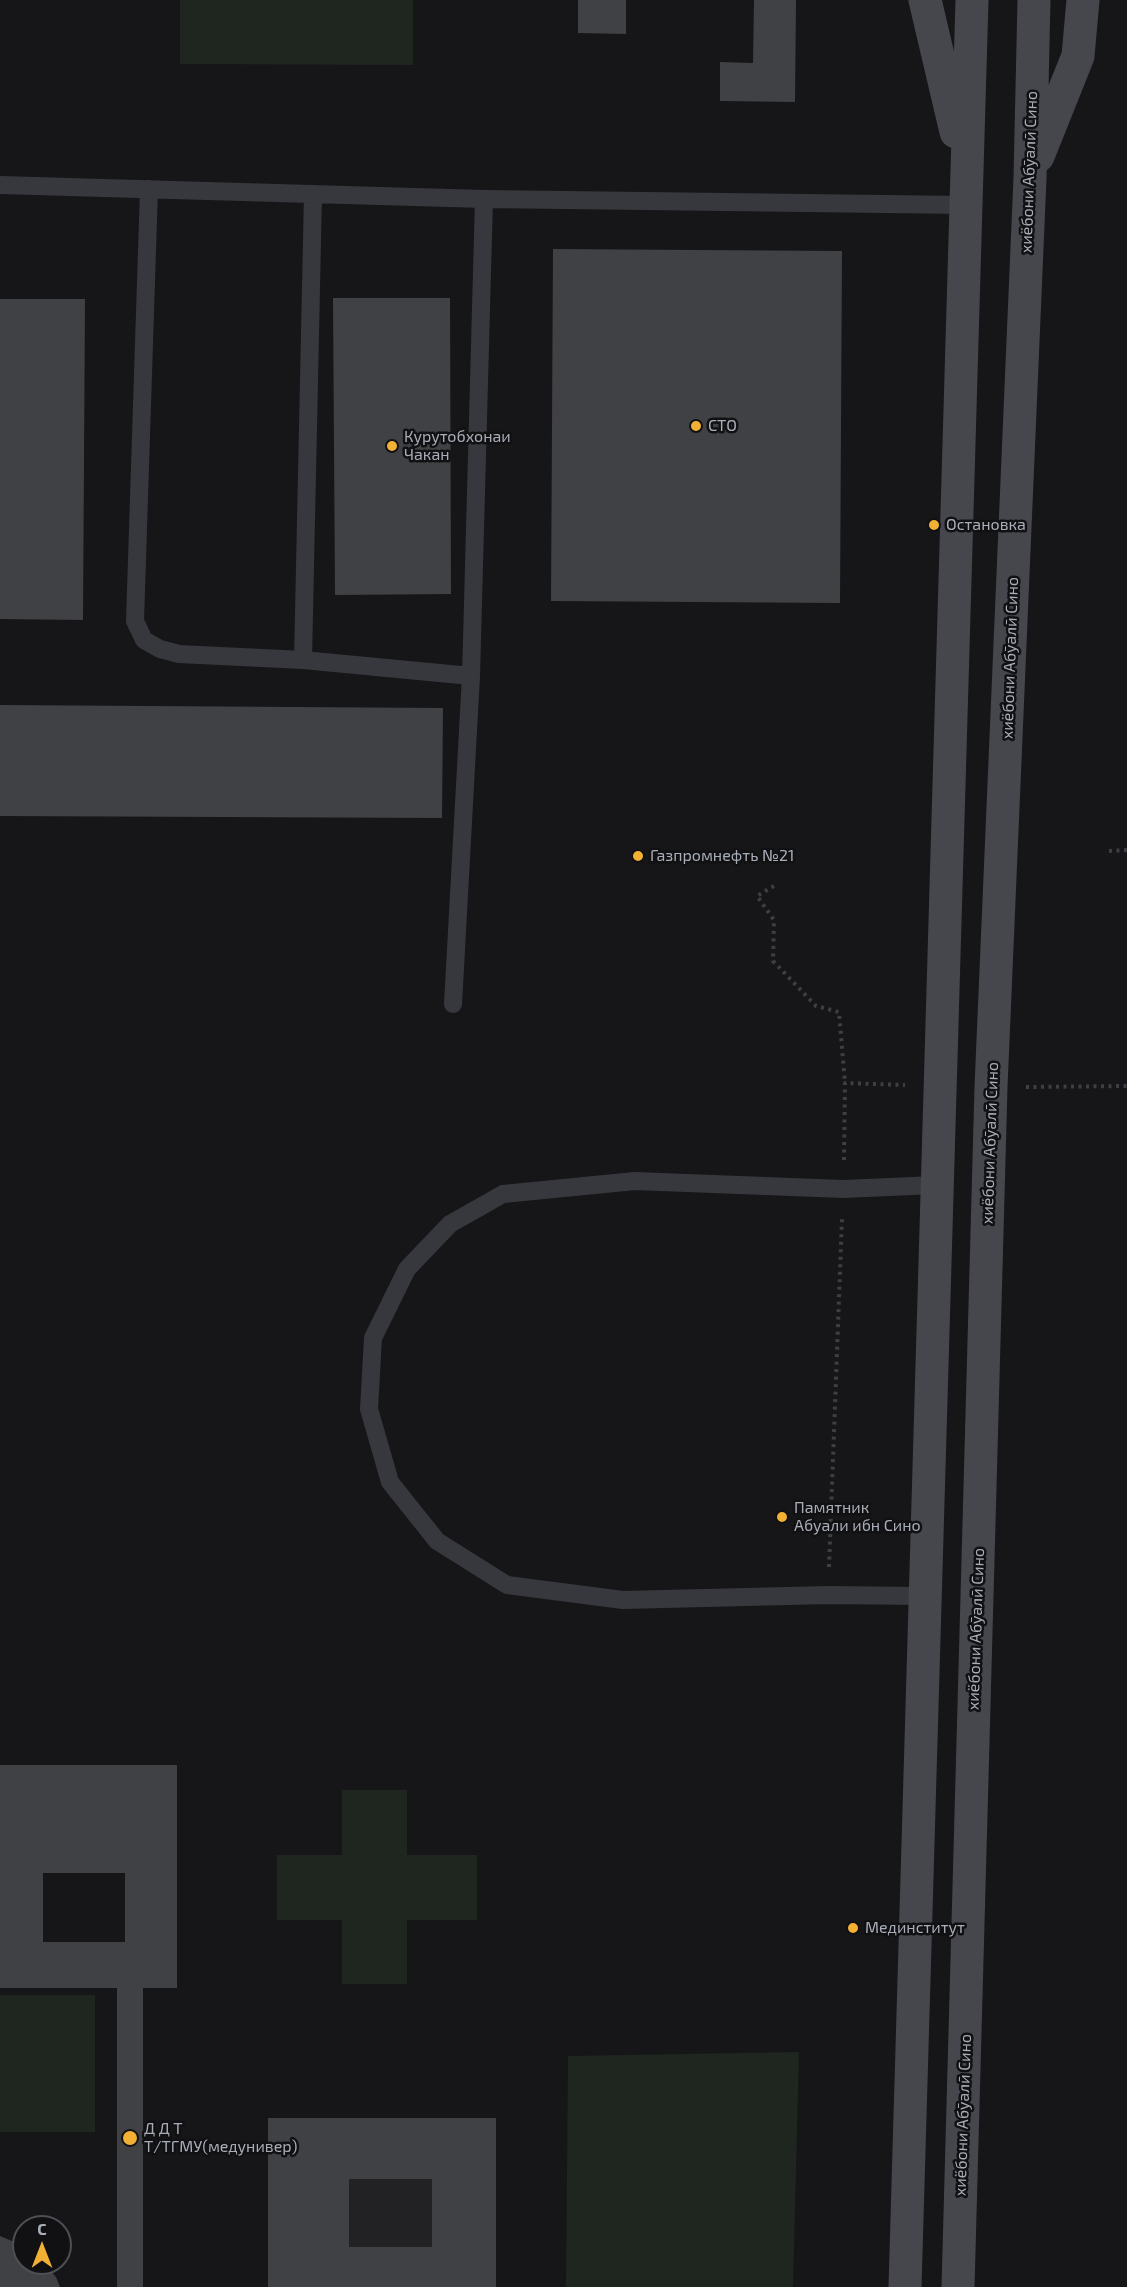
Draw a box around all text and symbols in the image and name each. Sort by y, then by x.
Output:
street label: хиёбони Абӯалӣ Сино [1017,91,1041,253]
place label: СТО [708,416,737,436]
marker: СТО [689,419,703,433]
place label: Курутобхонаи Чакан [404,427,511,465]
marker: Курутобхонаи Чакан [385,439,399,453]
place label: Остановка [946,515,1026,535]
marker: Остановка [927,518,941,532]
street label: хиёбони Абӯалӣ Сино [998,577,1022,739]
place label: Газпромнефть №21 [650,846,794,866]
marker: Газпромнефть №21 [631,849,645,863]
street label: хиёбони Абӯалӣ Сино [978,1062,1002,1224]
place label: Памятник Абуали ибн Сино [794,1498,921,1536]
marker: Памятник Абуали ибн Сино [775,1510,789,1524]
street label: хиёбони Абӯалӣ Сино [964,1548,988,1710]
place label: Мединститут [865,1918,965,1938]
marker: Мединститут [846,1921,860,1935]
street label: хиёбони Абӯалӣ Сино [951,2034,975,2196]
place label: Д Д Т Т/ТГМУ(медунивер) [144,2119,297,2157]
marker: Д Д Т Т/ТГМУ(медунивер) [121,2129,139,2147]
north arrow [12,2215,72,2275]
text: С [37,2219,47,2238]

